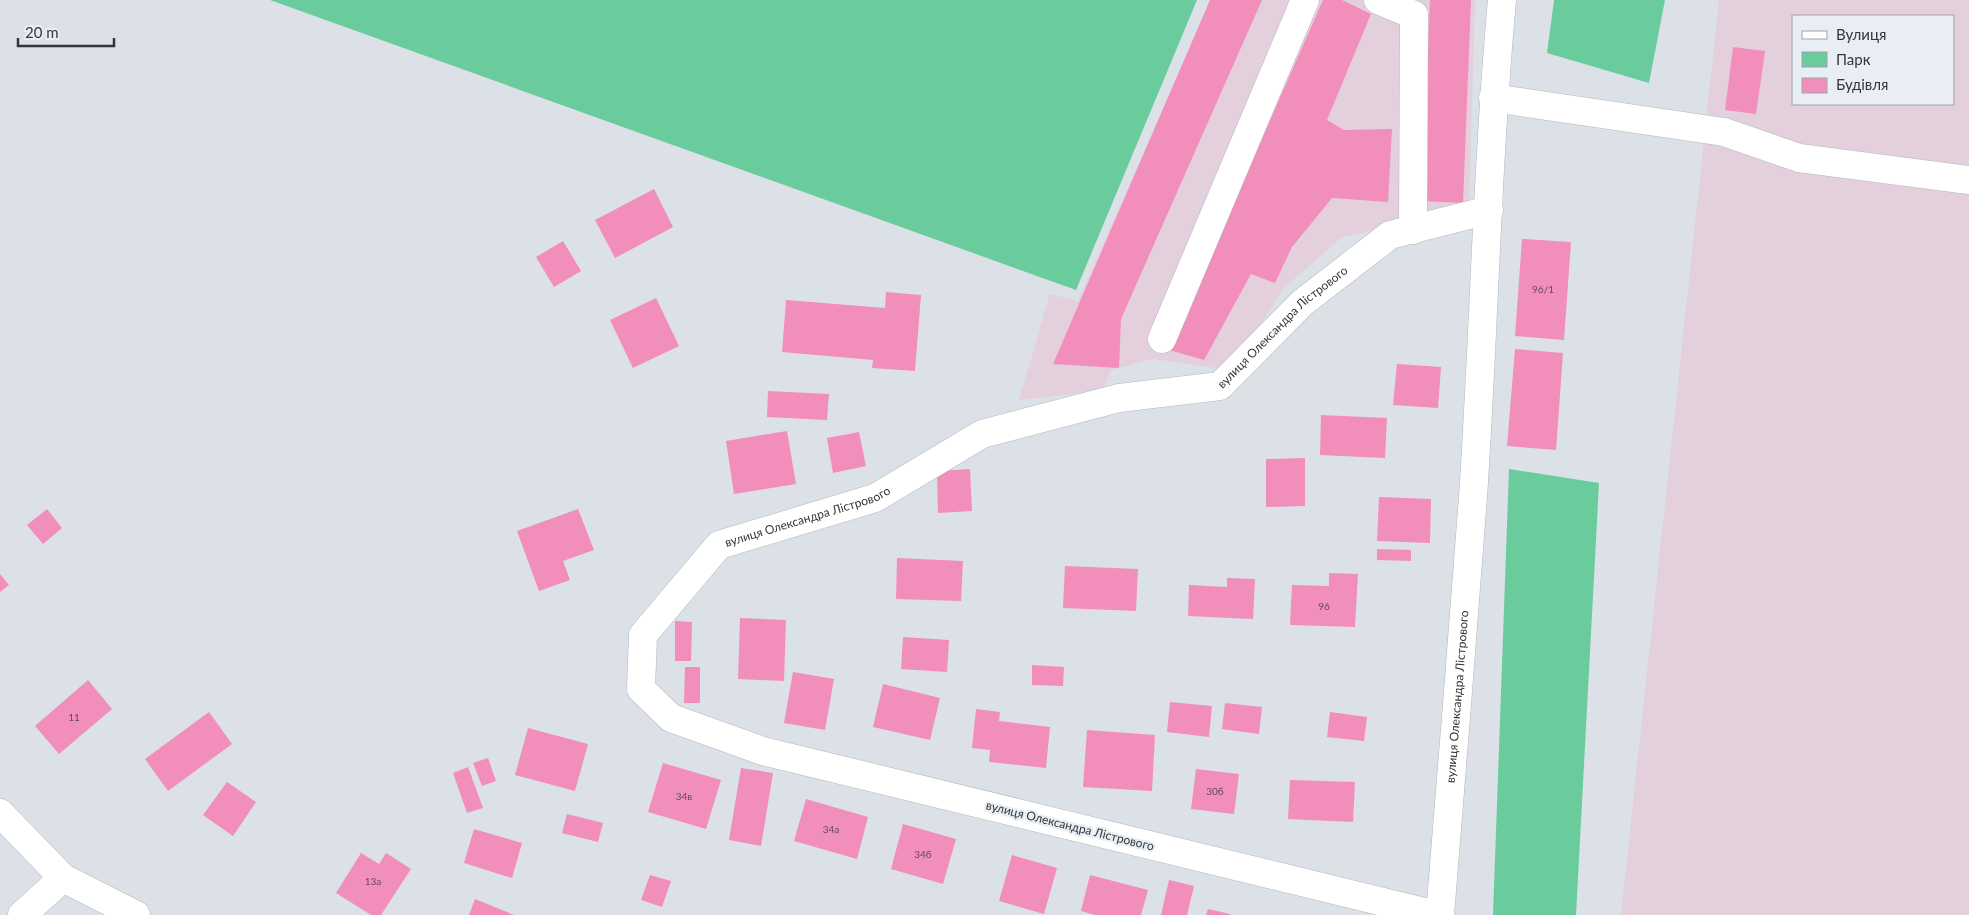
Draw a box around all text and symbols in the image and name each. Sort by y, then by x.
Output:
scale bar [18,15,114,47]
legend [1792,15,1954,105]
text: 20 m [25,23,59,41]
text: Вулиця [1836,25,1886,43]
text: Парк [1836,50,1871,68]
text: Будівля [1836,75,1888,93]
street label: вулиця Олександра Лістрового [1214,262,1351,391]
house number: 96/1 [1532,283,1554,295]
street label: вулиця Олександра Лістрового [723,483,893,550]
house number: 96 [1318,600,1330,612]
street label: вулиця Олександра Лістрового [1443,610,1471,784]
house number: 11 [68,711,80,723]
house number: 30б [1206,785,1224,797]
house number: 34в [676,790,692,802]
street label: вулиця Олександра Лістрового [985,797,1156,854]
house number: 34а [823,823,839,835]
house number: 34б [914,848,932,860]
house number: 13а [365,875,381,887]

